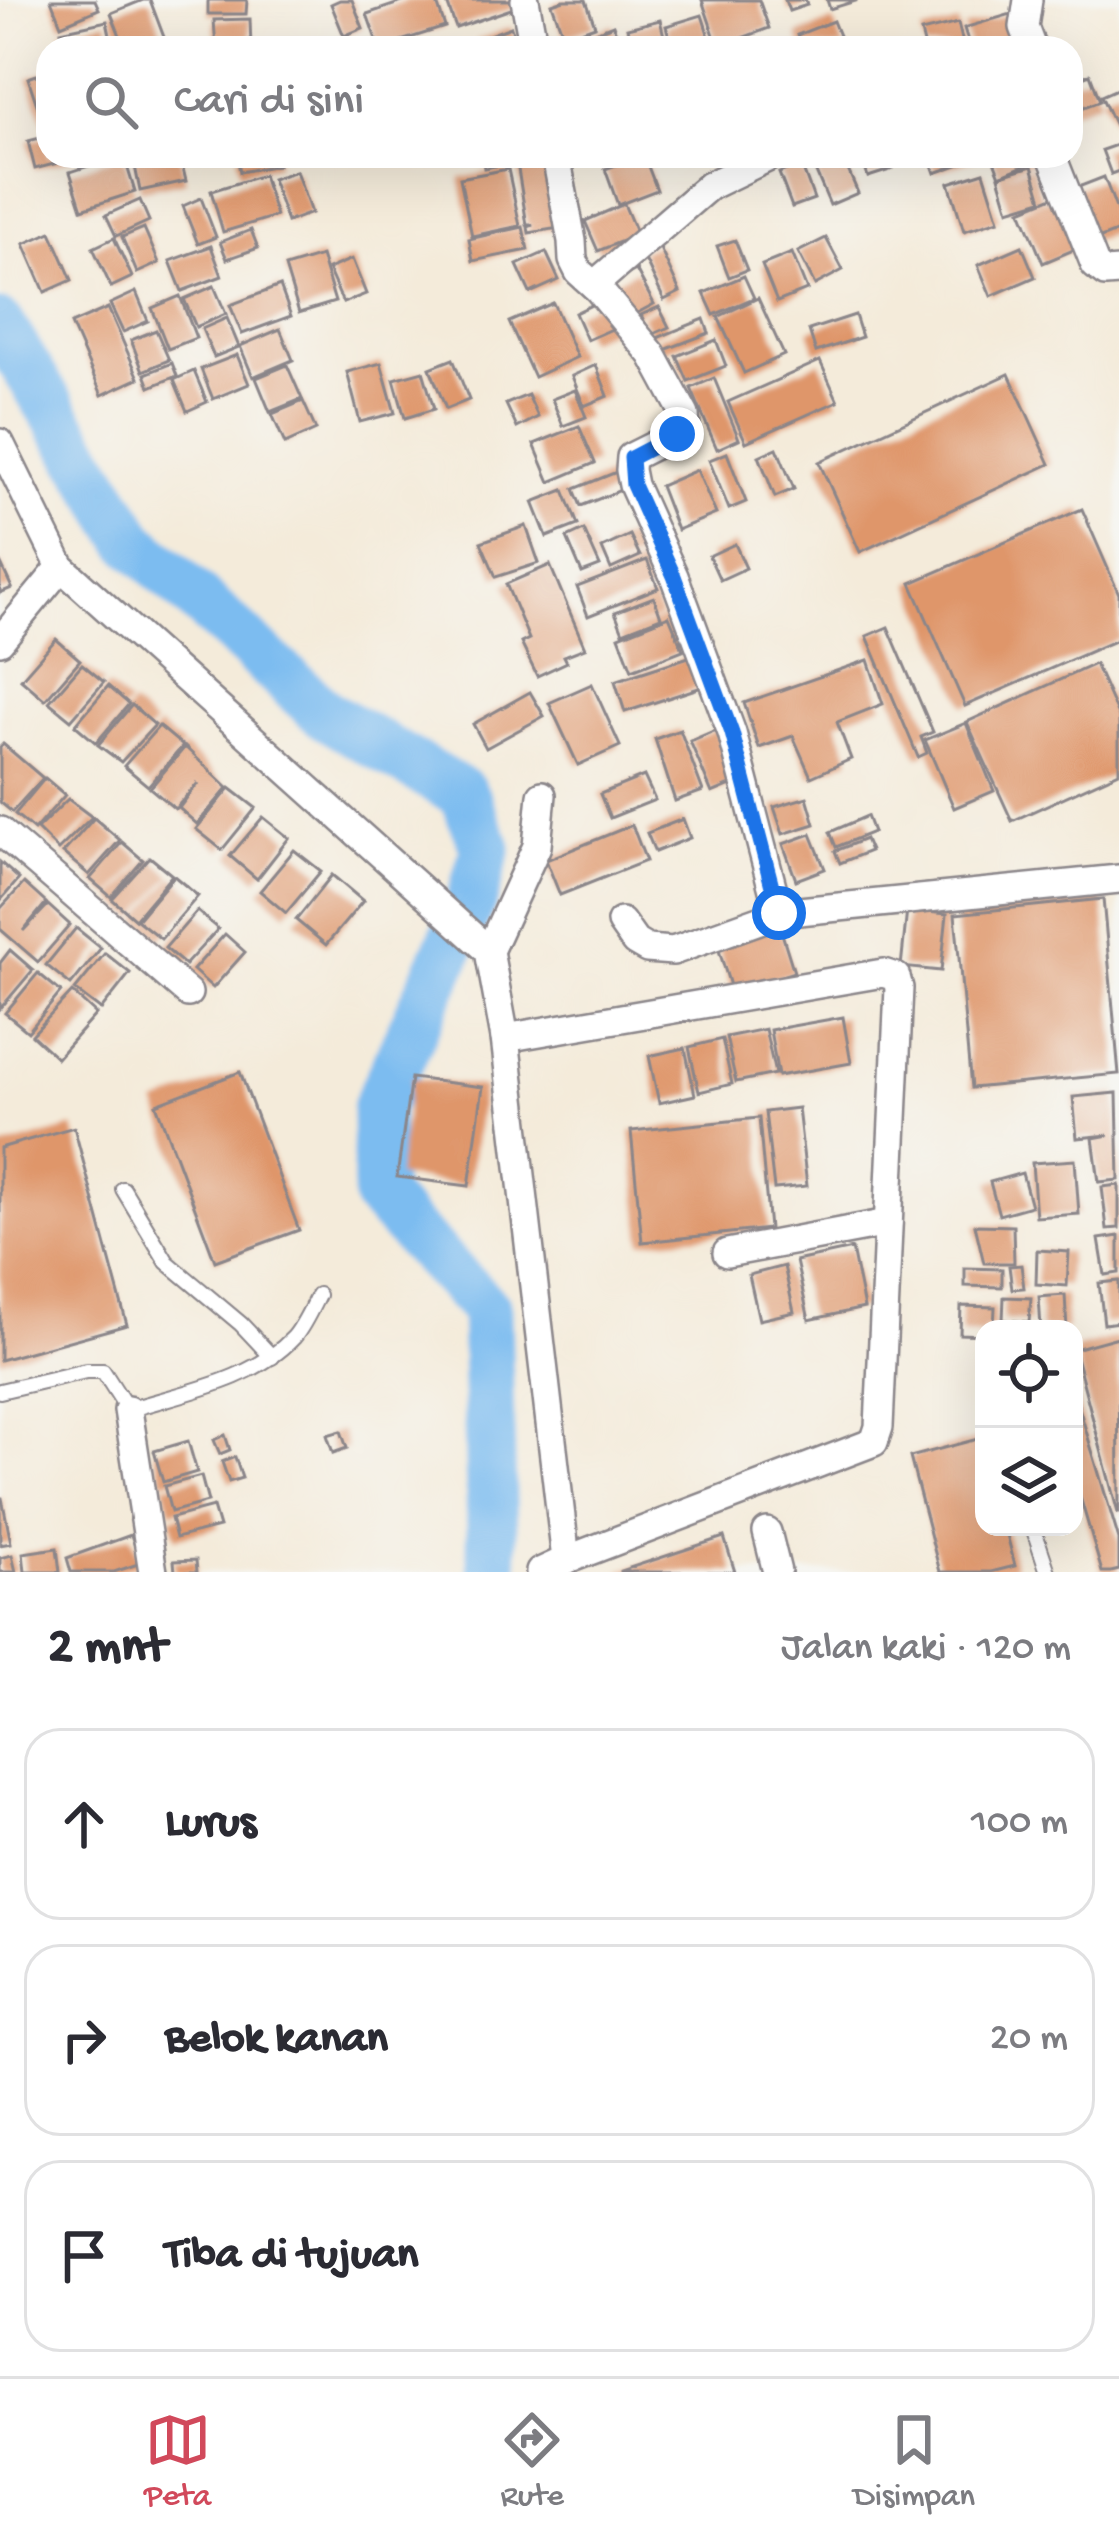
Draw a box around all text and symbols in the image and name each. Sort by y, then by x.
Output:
search box [36,36,1083,168]
icon: search [78,69,144,135]
text: Cari di sini [174,76,364,129]
route end [650,407,704,461]
route start [752,886,806,940]
map controls [975,1320,1083,1536]
button: locate [975,1320,1083,1428]
button: layers [975,1428,1083,1536]
text: 2 mnt [48,1620,166,1680]
text: Jalan kaki · 120 m [781,1627,1071,1673]
icon: ahead [51,1791,117,1857]
text: Lurus [165,1798,256,1851]
text: 100 m [971,1801,1068,1847]
icon: right [51,2007,117,2073]
text: Belok kanan [165,2014,388,2067]
text: 20 m [990,2017,1068,2063]
icon: arrive [51,2223,117,2289]
text: Tiba di tujuan [165,2230,418,2283]
tab: Peta [144,2407,211,2517]
tab: Rute [499,2407,565,2517]
tab: Disimpan [853,2407,975,2517]

